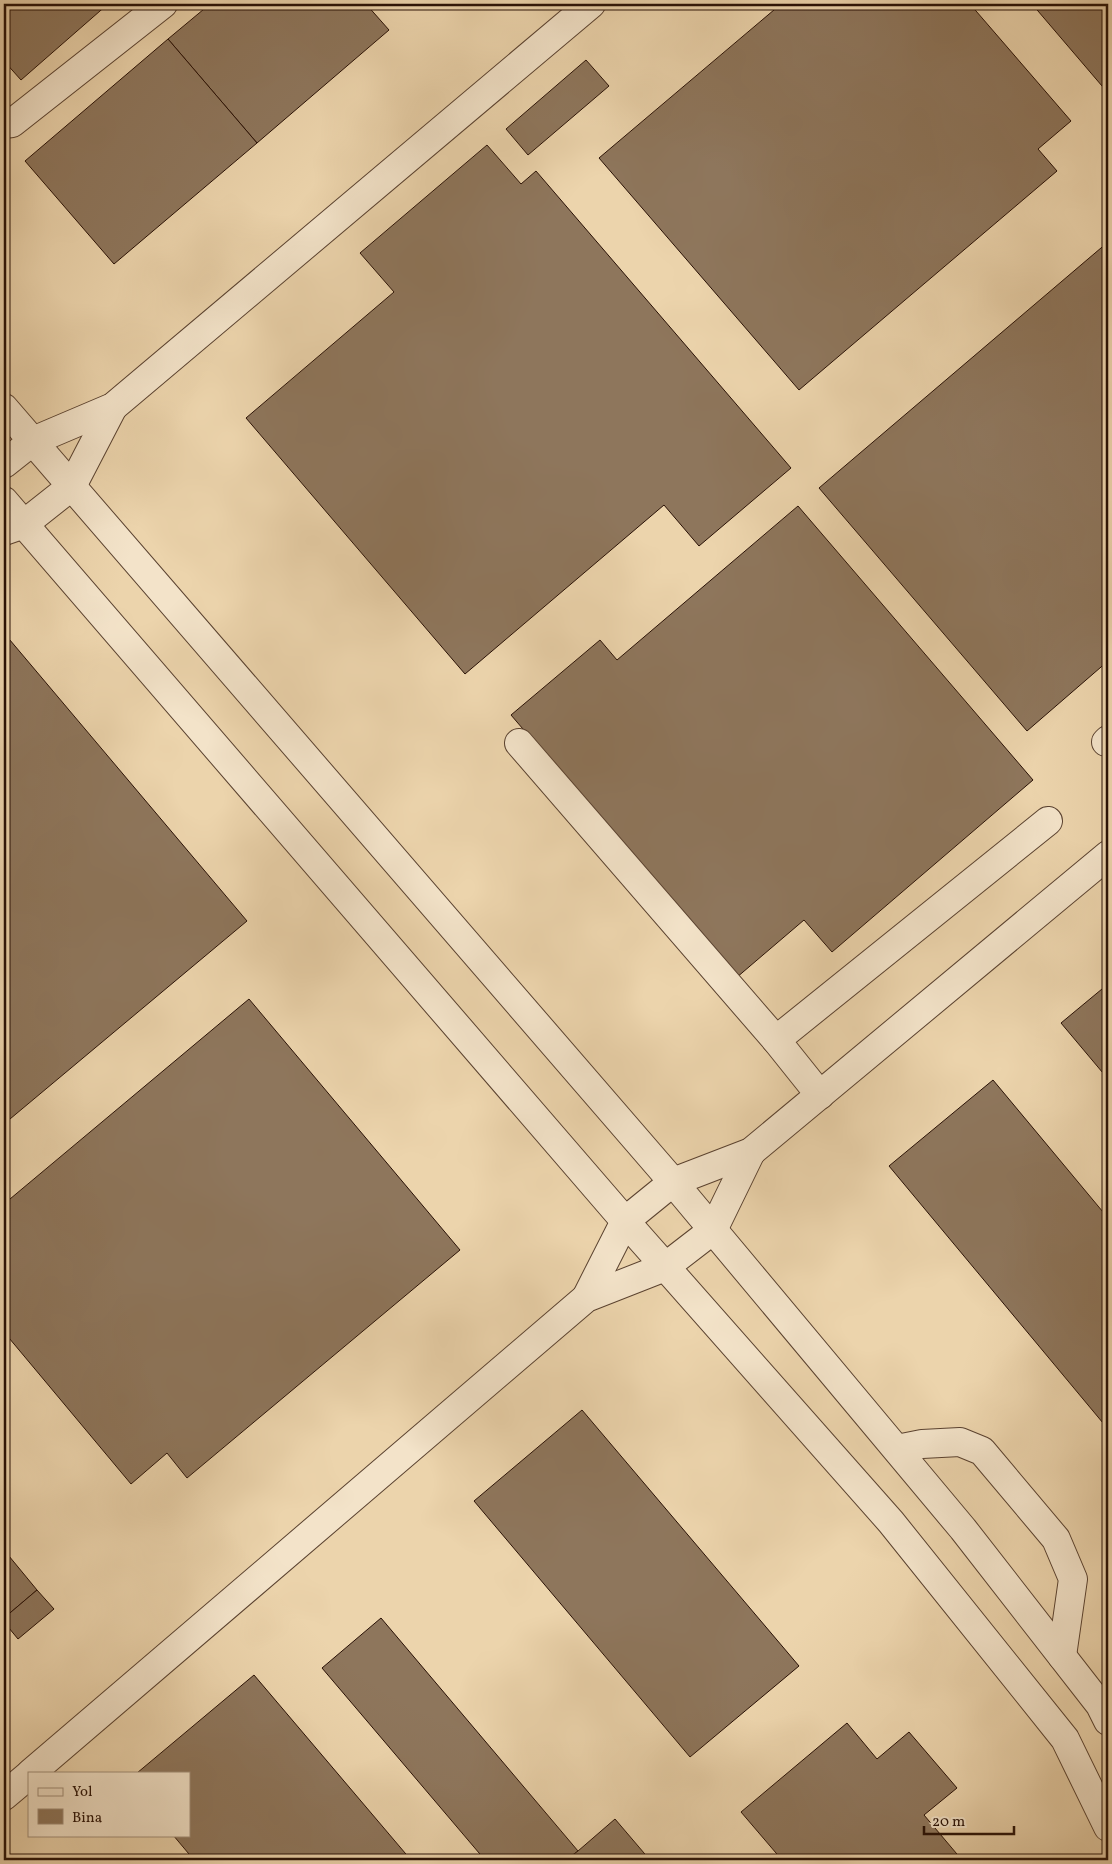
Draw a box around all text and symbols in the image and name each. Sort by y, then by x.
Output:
legend [28,1772,190,1836]
text: Yol [72,1782,92,1803]
scale bar [924,1804,1014,1836]
text: Bina [72,1808,102,1829]
text: 20 m [932,1812,965,1833]

